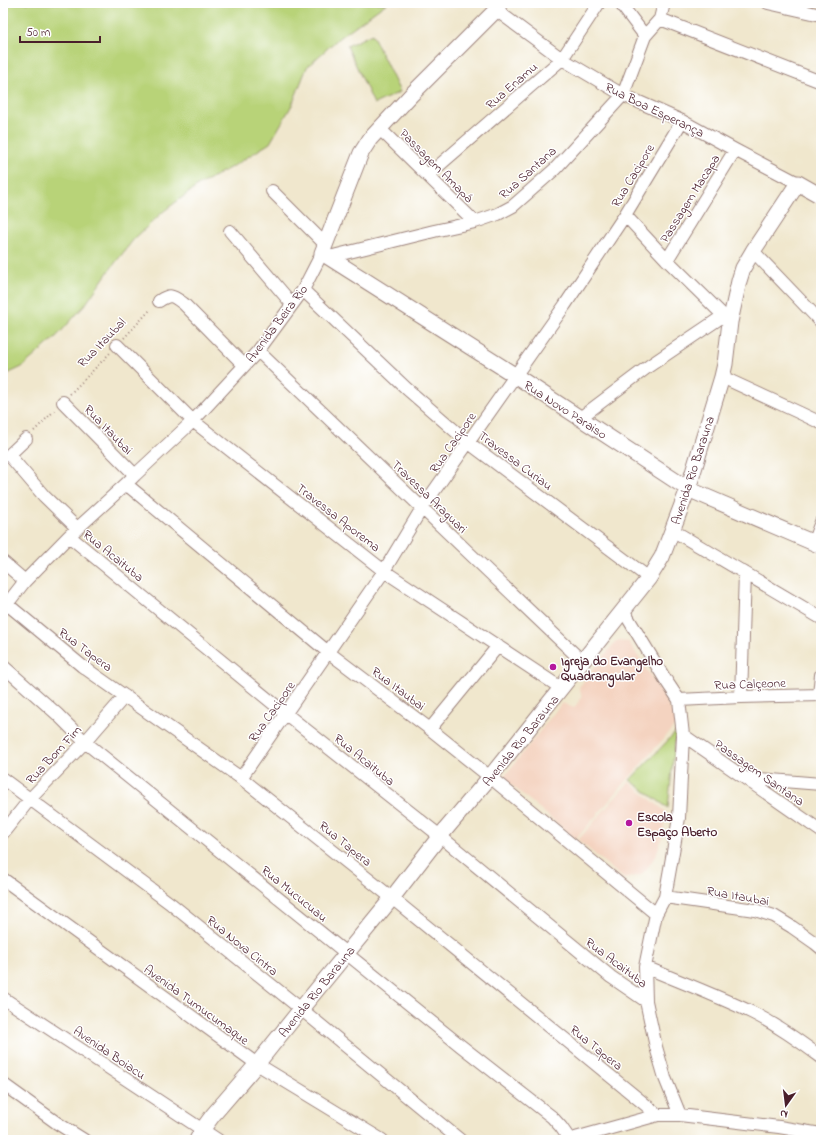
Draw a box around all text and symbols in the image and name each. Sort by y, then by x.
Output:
scale bar [20,18,100,44]
text: 50 m [26,24,50,42]
street label: Rua Enamu [482,58,542,114]
street label: Rua Boa Esperança [602,78,707,143]
street label: Passagem Amapá [394,125,478,208]
street label: Rua Cacipore [607,140,660,211]
street label: Rua Santana [495,142,561,204]
street label: Passagem Macapa [656,151,726,247]
street label: Avenida Beira Rio [242,281,313,367]
street label: Rua Itaubal [73,314,131,372]
street label: Rua Novo Paraiso [520,376,611,444]
street label: Rua Itaubai [79,401,137,459]
street label: Rua Cacipore [425,408,481,477]
street label: Avenida Rio Barauna [667,414,720,527]
street label: Travessa Curiau [474,427,556,495]
street label: Travessa Araguari [386,456,471,539]
street label: Travessa Aporema [292,479,384,557]
street label: Rua Acaituba [78,526,148,587]
street label: Rua Tapera [54,624,116,677]
place label: Igreja do Evangelho Quadrangular [561,652,663,688]
marker: Igreja do Evangelho Quadrangular [548,662,558,672]
street label: Rua Itaubai [367,663,429,716]
street label: Rua Calçeone [714,674,786,695]
street label: Rua Cacipore [244,677,300,746]
street label: Avenida Rio Barauna [478,691,564,791]
street label: Rua Bom Fim [22,721,86,789]
street label: Rua Acaituba [329,730,399,791]
street label: Passagem Santana [710,735,808,812]
place label: Escola Espaço Aberto [637,808,717,842]
street label: Rua Tapera [314,817,376,871]
marker: Escola Espaço Aberto [624,818,634,828]
street label: Rua Mucucuau [257,861,331,927]
street label: Rua Itaubai [705,882,770,911]
street label: Rua Nova Cintra [202,911,282,981]
street label: Rua Acaituba [581,933,651,993]
street label: Avenida Rio Barauna [274,942,360,1042]
street label: Avenida Tumucumaque [140,960,253,1050]
street label: Rua Tapera [565,1021,627,1075]
street label: Avenida Boiacu [69,1022,149,1084]
north arrow [766,1085,806,1125]
text: N [778,1105,789,1122]

